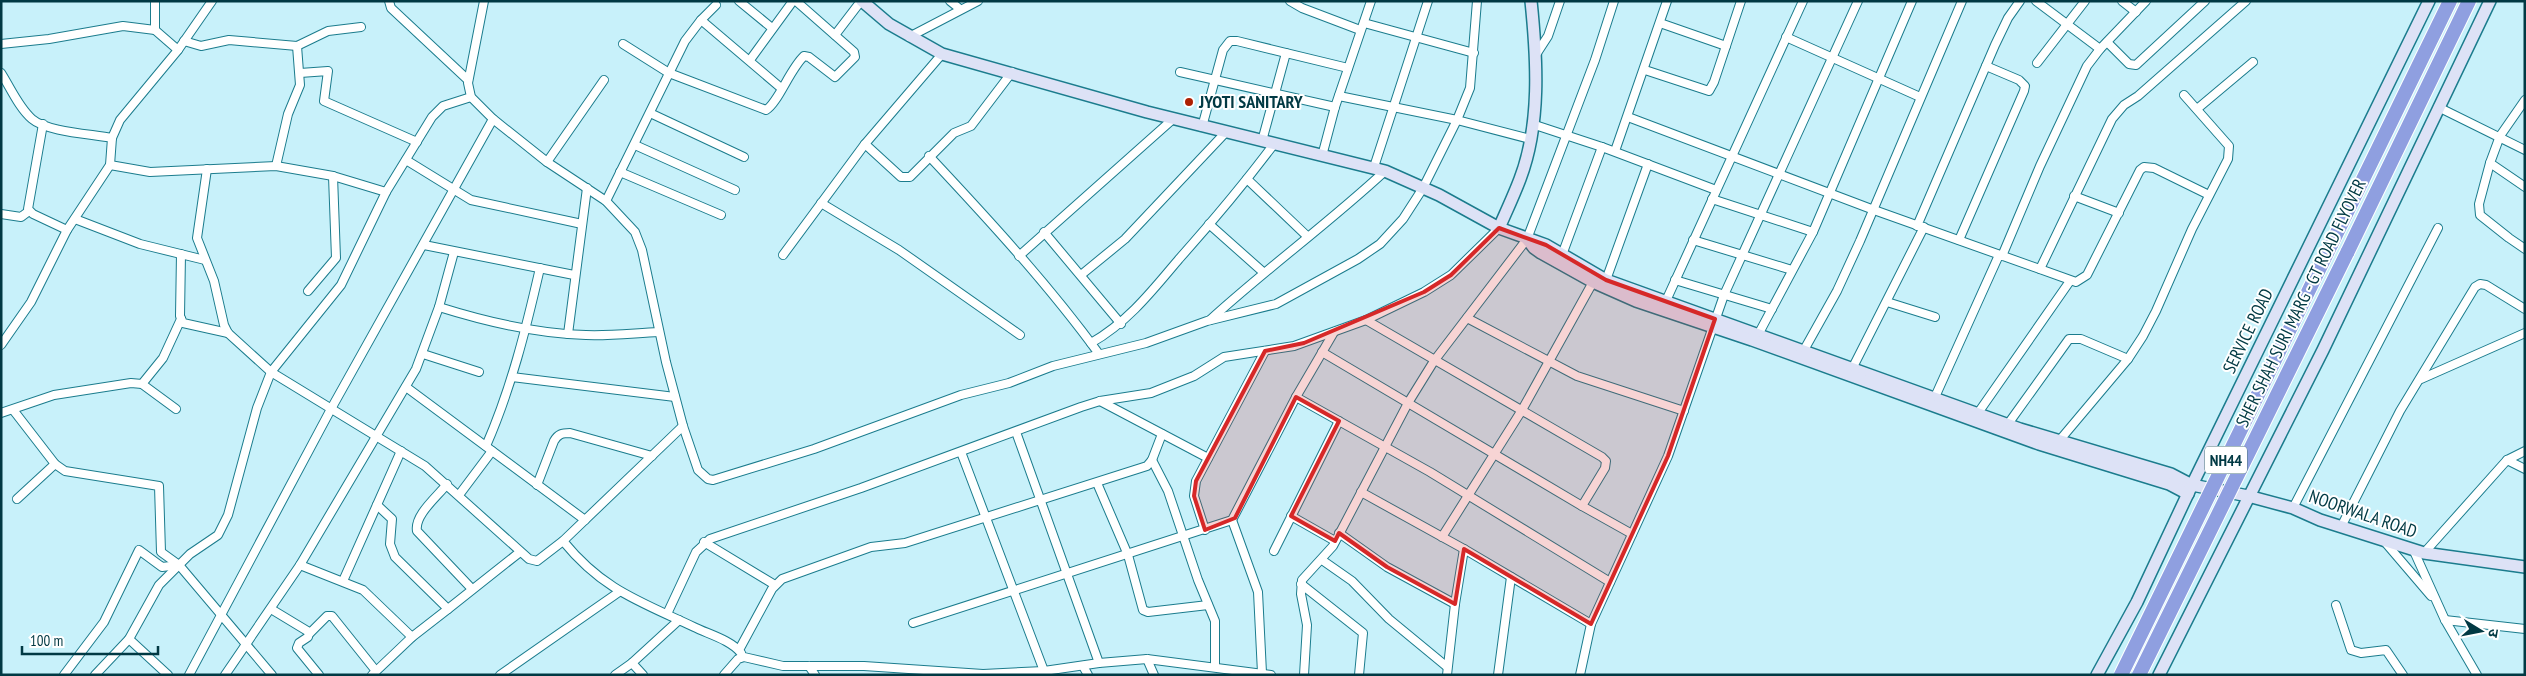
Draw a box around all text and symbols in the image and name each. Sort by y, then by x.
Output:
place label: JYOTI SANITARY [1198,90,1303,113]
marker: JYOTI SANITARY [1183,96,1195,108]
street label: SHER SHAH SURI MARG - GT ROAD FLYOVER [2230,174,2371,431]
street label: SERVICE ROAD [2217,285,2278,377]
road number: NH44 [2205,446,2247,474]
street label: NOORWALA ROAD [2306,484,2420,543]
north arrow [2456,606,2506,656]
scale bar [22,624,159,656]
text: उ [2484,628,2503,640]
text: 100 m [30,631,63,650]

